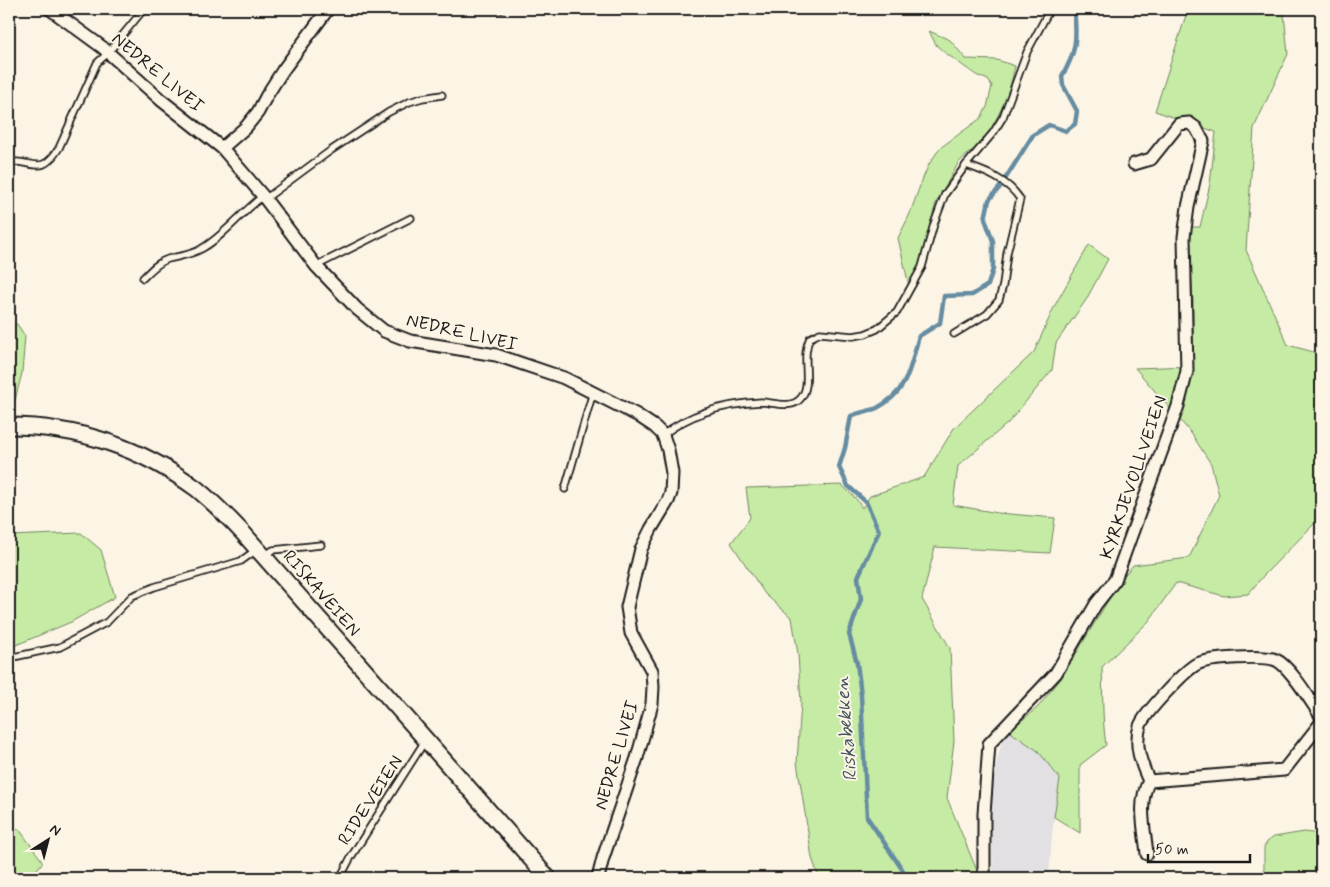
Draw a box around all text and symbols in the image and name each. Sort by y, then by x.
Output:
street label: NEDRE LIVEI [106,27,208,118]
street label: NEDRE LIVEI [404,309,520,357]
street label: KYRKJEVOLLVEIEN [1095,392,1173,562]
street label: RISKAVEIEN [277,545,366,642]
water label: Riskabekken [829,675,864,783]
street label: NEDRE LIVEI [589,698,645,813]
street label: RIDEVEIEN [333,751,409,850]
north arrow [22,814,72,864]
text: N [46,820,64,840]
scale bar [1148,832,1250,864]
text: 50 m [1155,840,1189,860]

